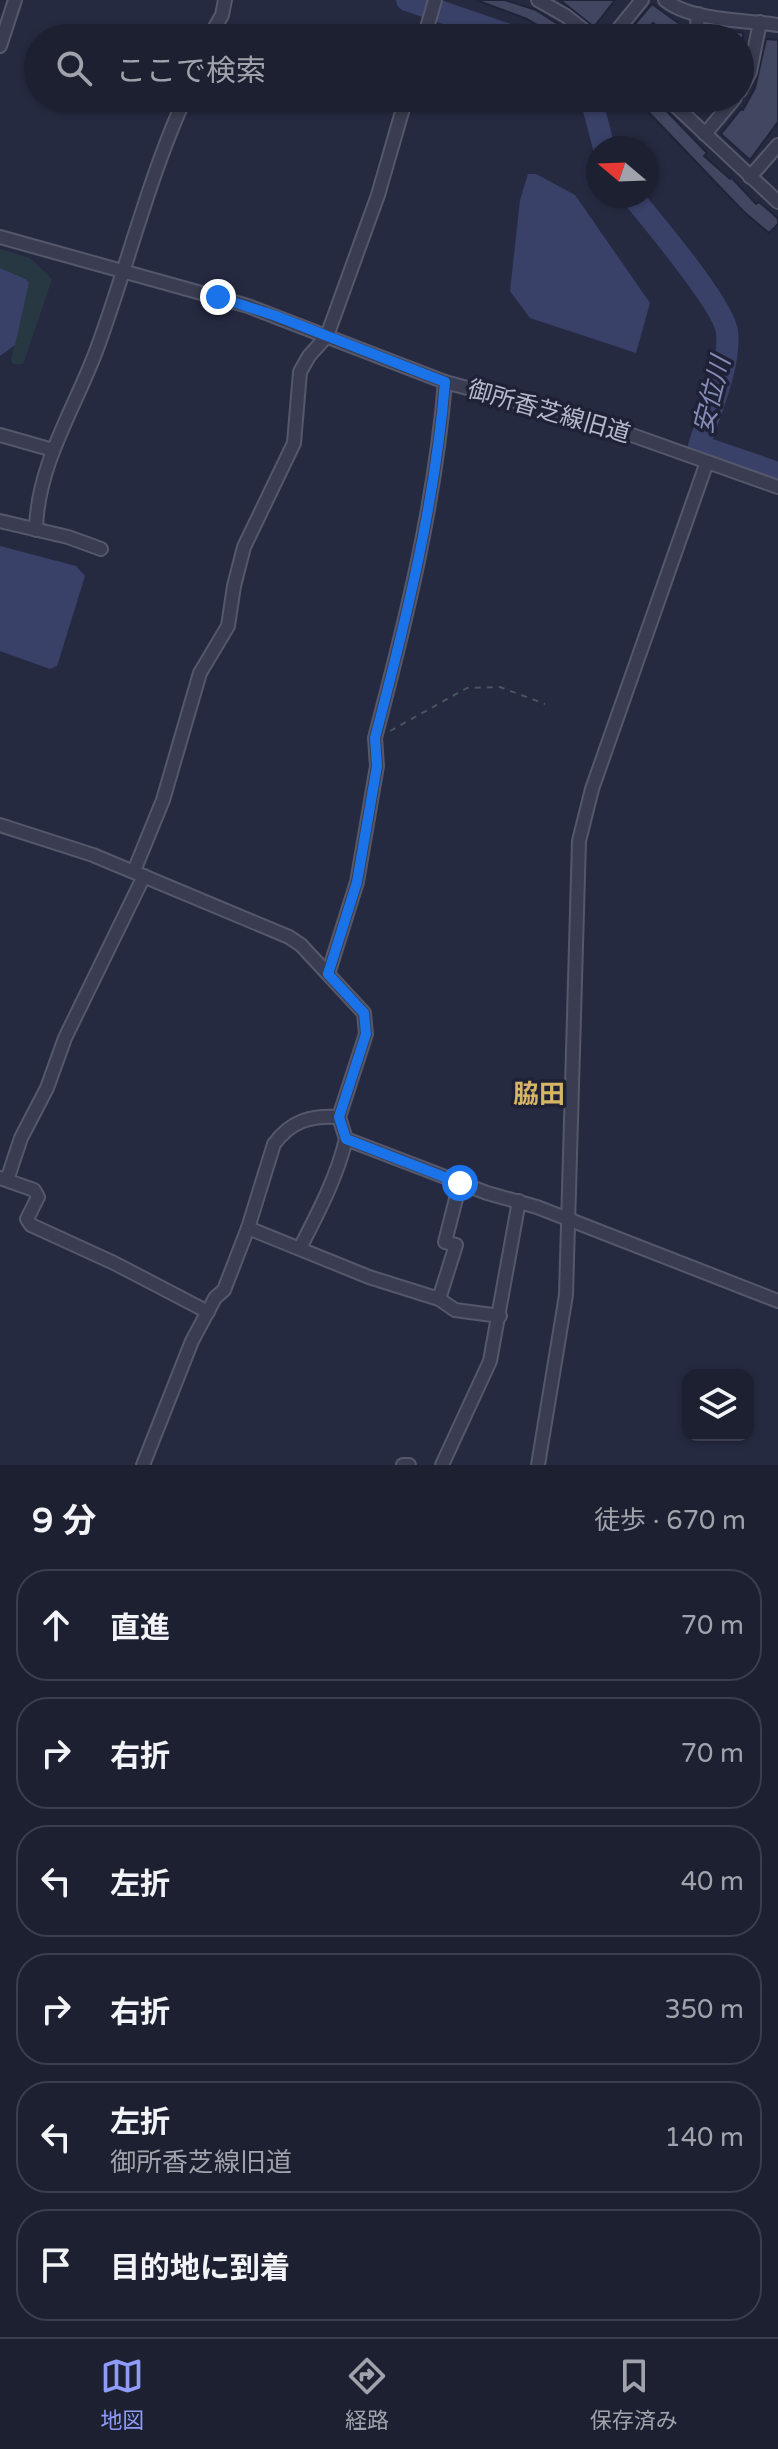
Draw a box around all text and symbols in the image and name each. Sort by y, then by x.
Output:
search box [24,24,754,112]
icon: search [52,46,96,90]
text: ここで検索 [116,53,266,90]
north arrow [586,136,658,208]
route end [200,279,236,315]
water label: 安位川 [688,351,737,437]
street label: 御所香芝線旧道 [464,375,634,449]
district label: 脇田 [513,1079,565,1110]
route start [442,1165,478,1201]
map controls [682,1369,754,1441]
button: layers [682,1369,754,1441]
text: 9 分 [32,1501,96,1542]
text: 徒歩 · 670 m [594,1505,746,1536]
icon: ahead [34,1603,78,1647]
text: 直進 [110,1610,170,1647]
text: 70 m [681,1610,744,1641]
icon: right [34,1731,78,1775]
text: 右折 [110,1738,170,1775]
text: 70 m [681,1738,744,1769]
icon: left [34,1859,78,1903]
text: 左折 [110,1866,170,1903]
text: 40 m [681,1866,744,1897]
icon: right [34,1987,78,2031]
text: 右折 [110,1994,170,2031]
text: 350 m [664,1994,744,2025]
text: 左折 [110,2104,170,2141]
icon: left [34,2115,78,2159]
text: 140 m [664,2122,744,2153]
text: 御所香芝線旧道 [110,2147,292,2178]
icon: arrive [34,2243,78,2287]
text: 目的地に到着 [110,2250,290,2287]
tab: 地図 [100,2354,144,2434]
tab: 経路 [345,2354,389,2434]
tab: 保存済み [590,2354,678,2434]

